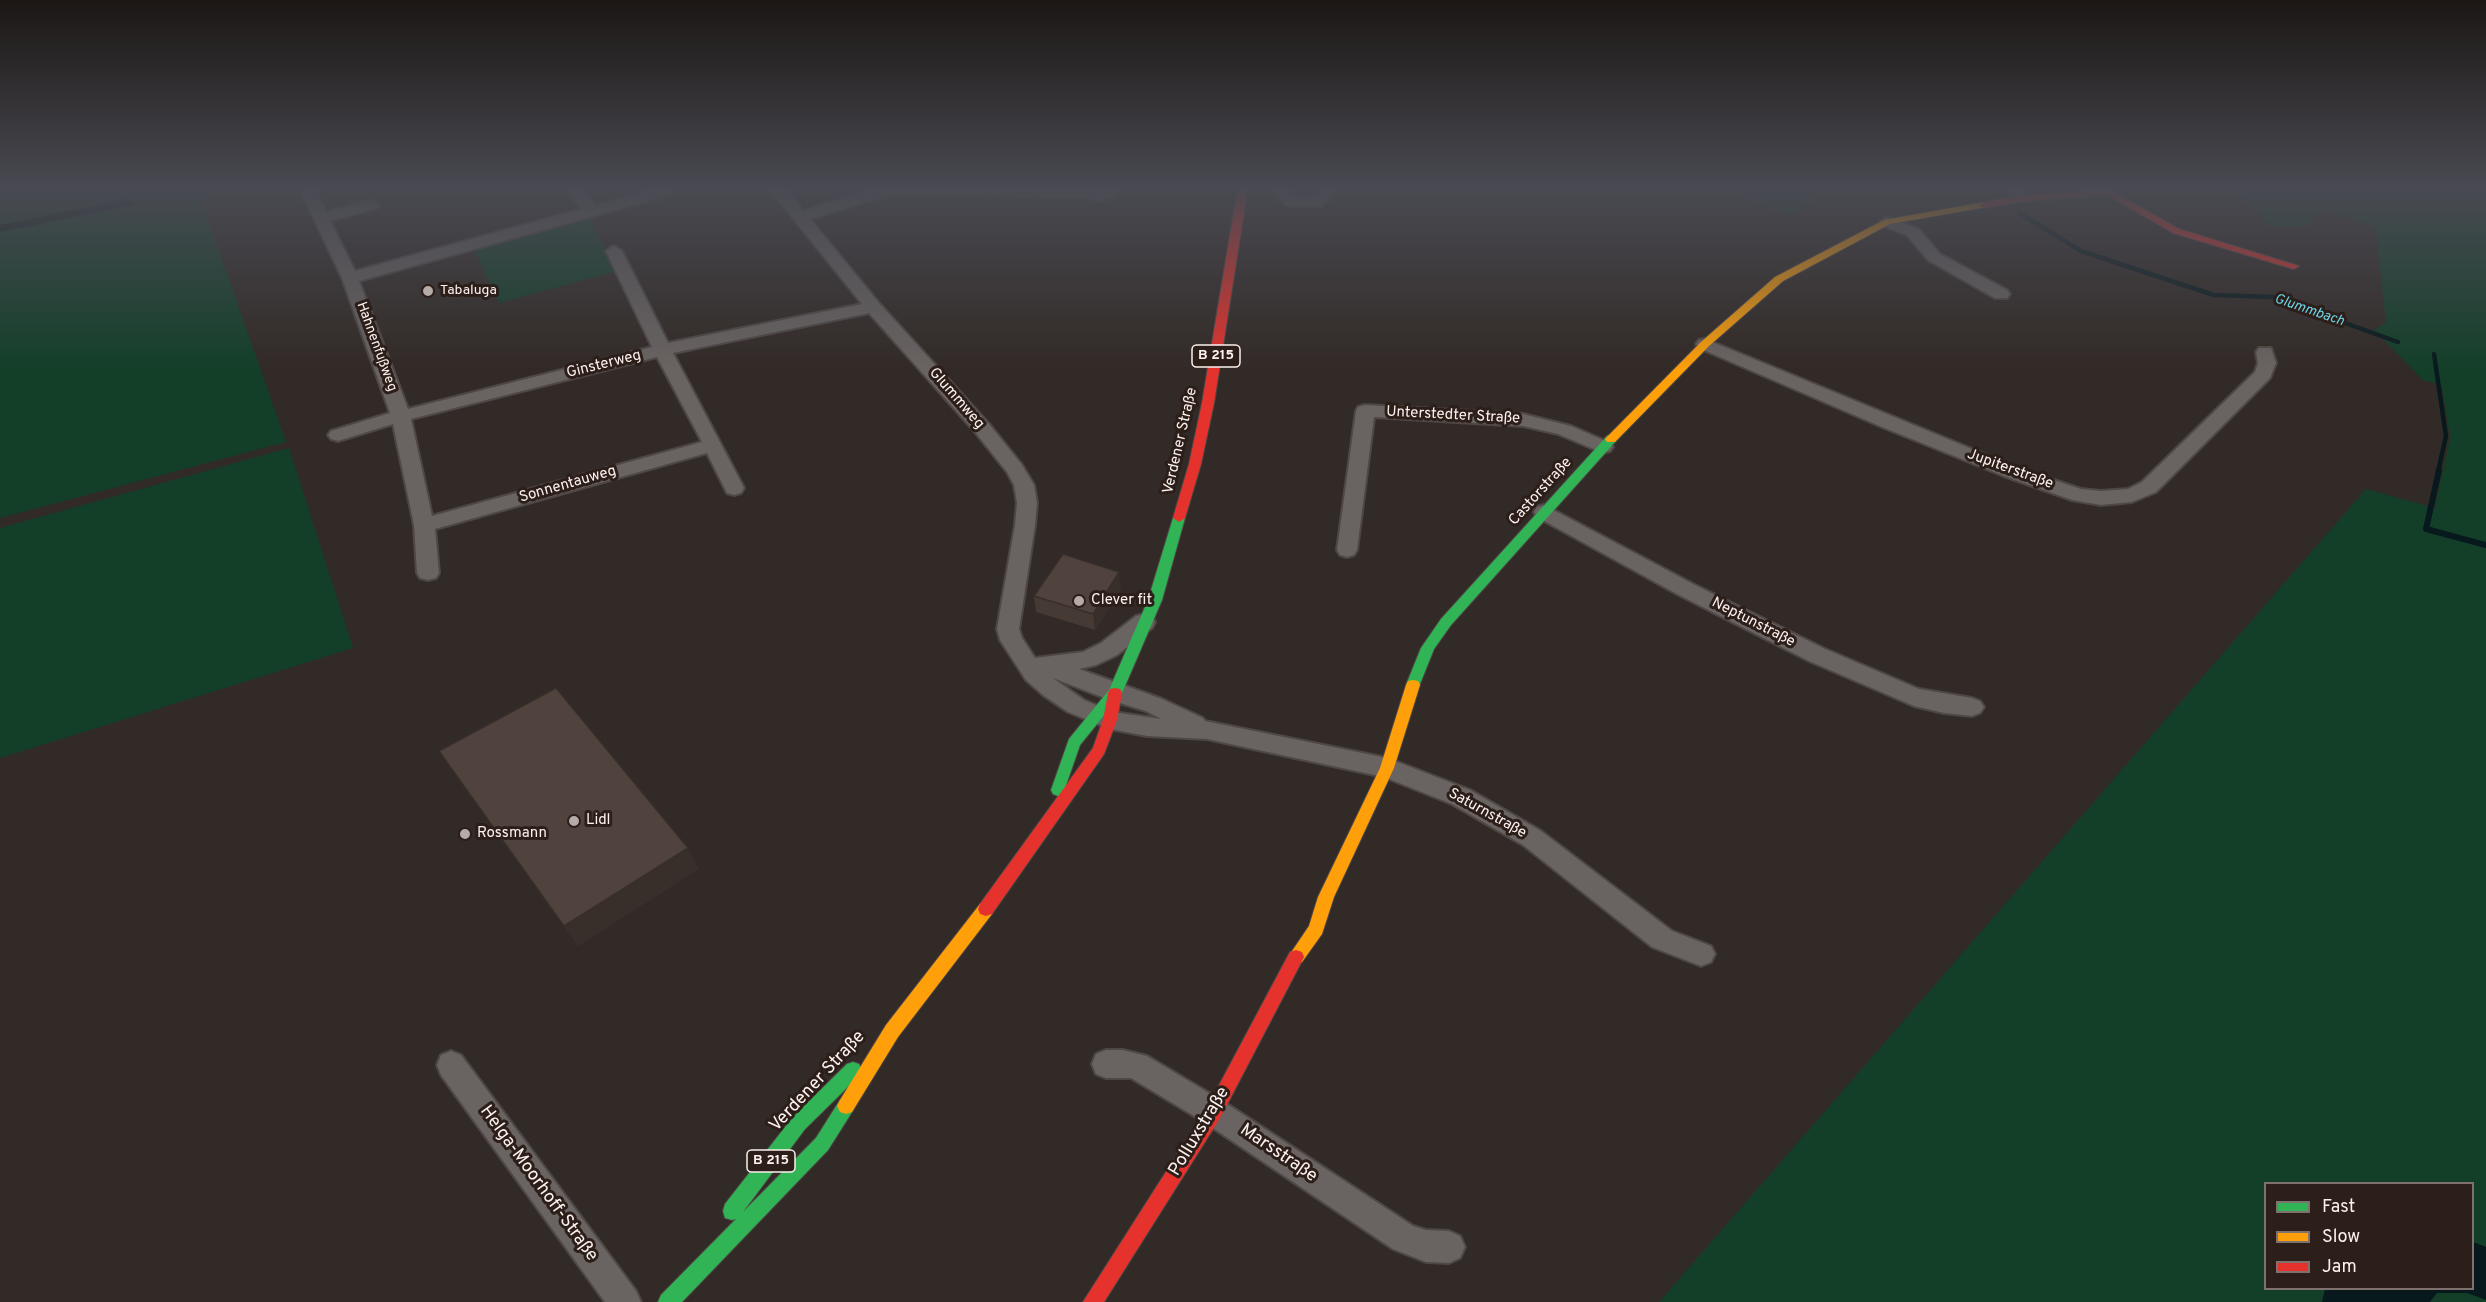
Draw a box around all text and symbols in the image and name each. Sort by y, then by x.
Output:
place label: Tabaluga [440,283,497,299]
marker: Tabaluga [421,284,435,298]
water label: Glummbach [2272,291,2346,331]
street label: Hahnenfußweg [352,300,400,394]
road number: B 215 [1192,345,1240,367]
street label: Ginsterweg [565,347,643,383]
street label: Glummweg [924,365,988,433]
street label: Verdener Straße [1160,386,1202,496]
street label: Unterstedter Straße [1386,404,1520,428]
street label: Jupiterstraße [1965,446,2055,494]
street label: Castorstraße [1506,454,1576,530]
street label: Sonnentauweg [517,463,619,507]
place label: Clever fit [1091,592,1152,610]
marker: Clever fit [1072,594,1086,608]
street label: Neptunstraße [1708,594,1798,652]
street label: Saturnstraße [1445,785,1529,843]
place label: Lidl [586,812,611,830]
marker: Lidl [567,814,581,828]
place label: Rossmann [477,825,547,843]
marker: Rossmann [458,827,472,841]
street label: Verdener Straße [766,1027,870,1137]
street label: Polluxstraße [1165,1084,1235,1180]
street label: Helga-Moorhoff-Straße [474,1102,602,1266]
street label: Marsstraße [1235,1120,1321,1188]
road number: B 215 [747,1150,795,1172]
legend [2264,1182,2474,1290]
text: Fast [2322,1196,2355,1219]
text: Slow [2322,1226,2360,1249]
text: Jam [2322,1256,2357,1279]

